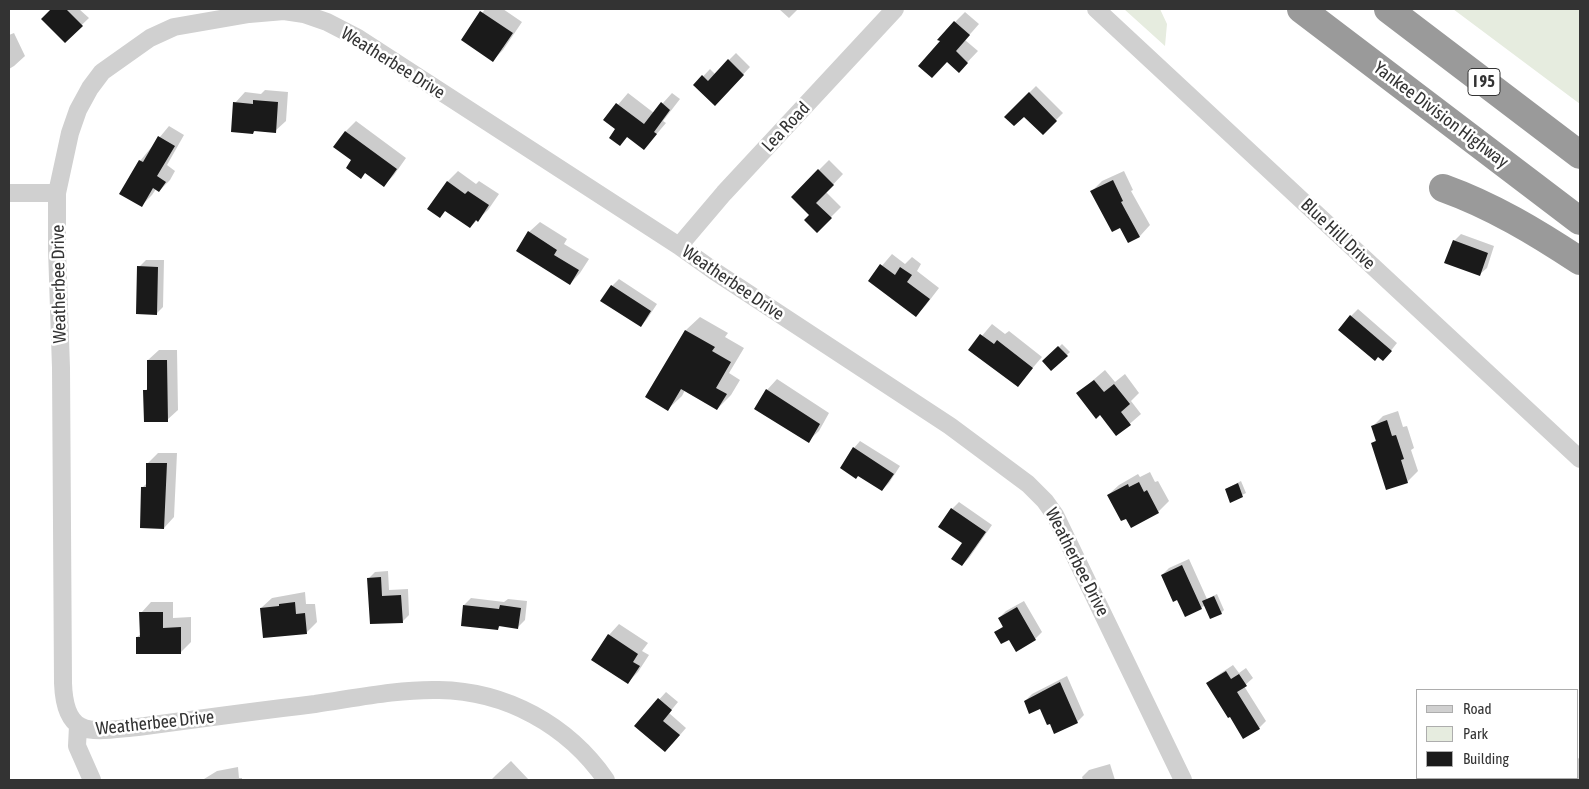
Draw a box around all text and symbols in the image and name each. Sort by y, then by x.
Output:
street label: Weatherbee Drive [337,22,449,104]
street label: Yankee Division Highway [1369,57,1513,173]
road number: I 95 [1468,68,1500,95]
street label: Lea Road [758,98,814,156]
street label: Blue Hill Drive [1296,194,1380,274]
street label: Weatherbee Drive [47,225,71,343]
street label: Weatherbee Drive [678,241,788,325]
street label: Weatherbee Drive [1040,504,1114,620]
legend [1416,689,1579,779]
text: Road [1463,700,1492,717]
street label: Weatherbee Drive [95,706,215,740]
text: Park [1463,725,1488,742]
text: Building [1463,750,1509,767]

